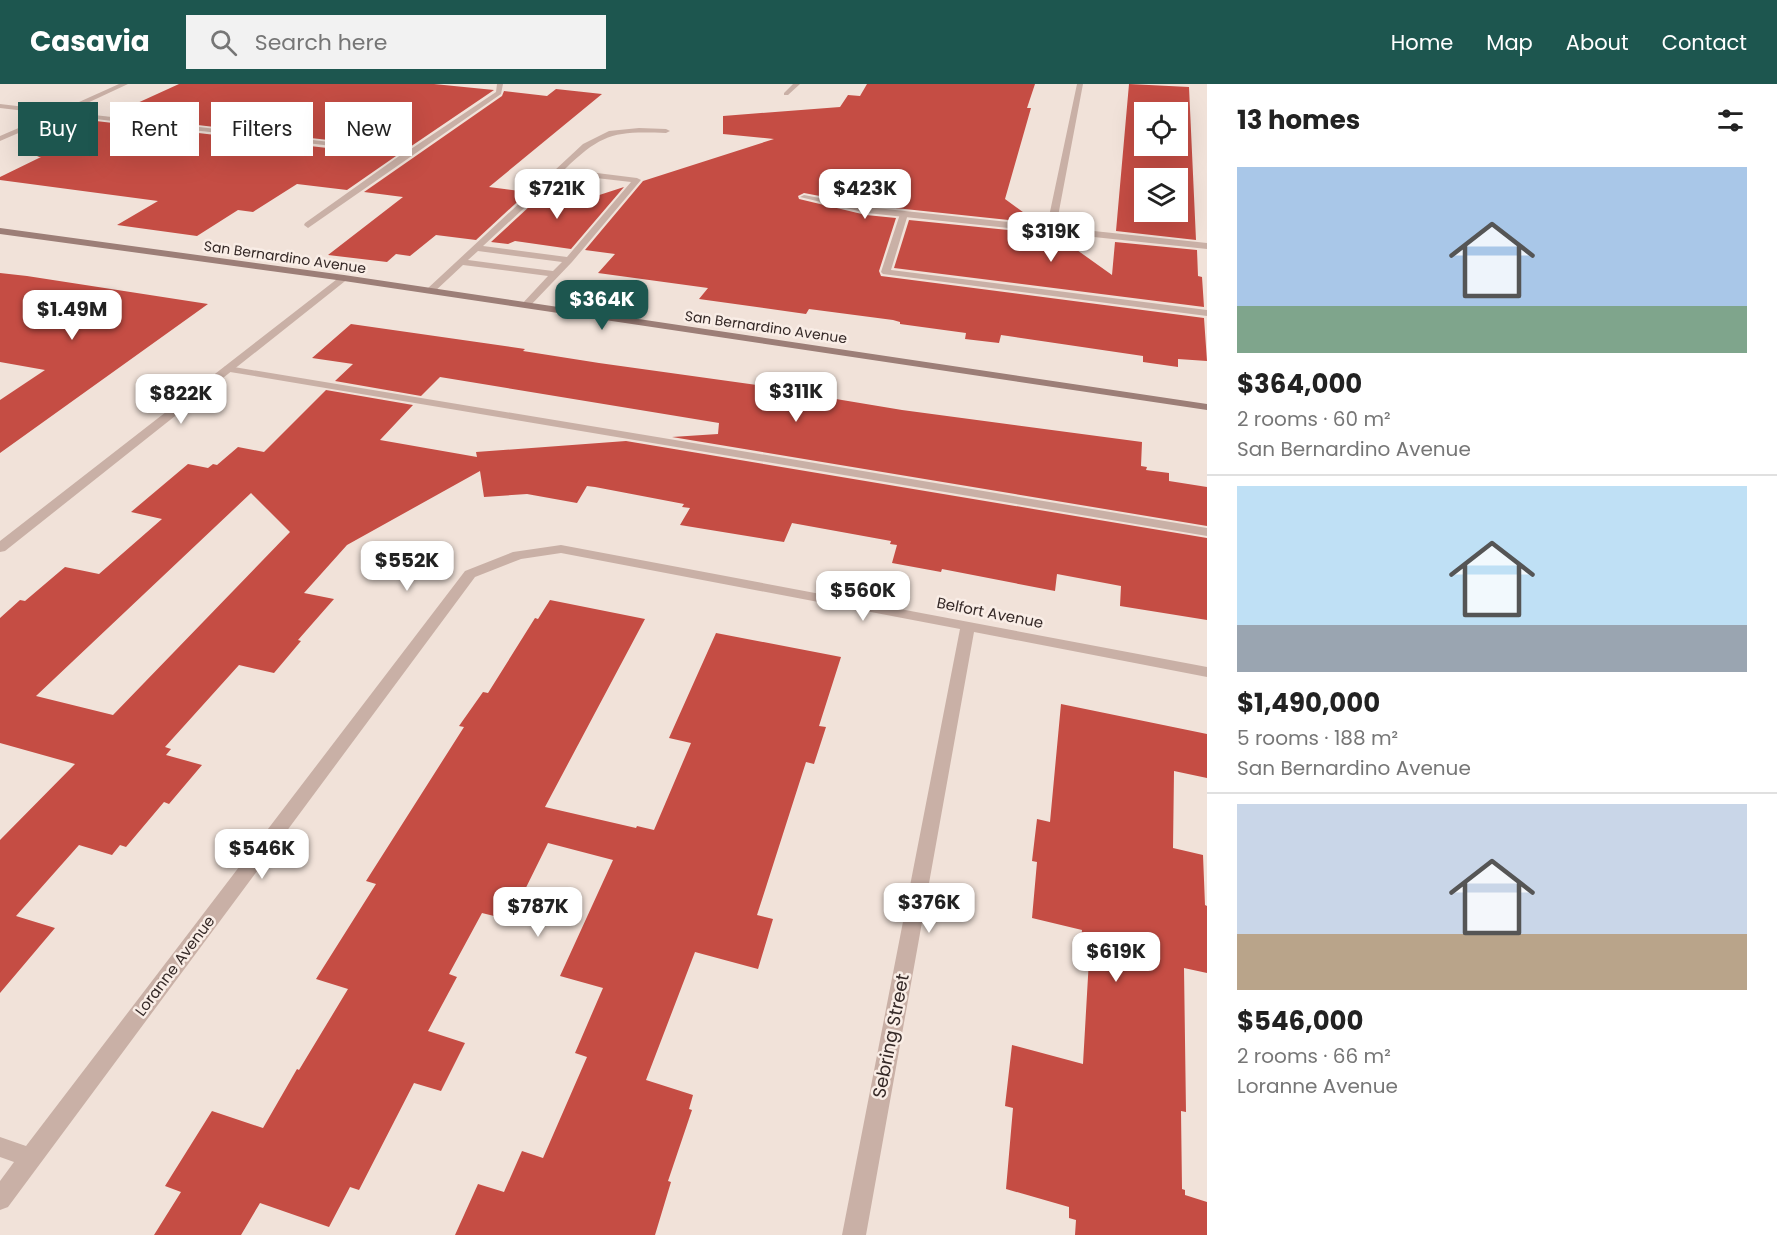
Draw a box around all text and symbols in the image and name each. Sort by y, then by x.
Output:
search box [186,15,606,69]
text: Casavia [30,22,150,61]
icon: search [207,26,240,59]
text: Search here [255,27,387,58]
text: Home [1391,28,1453,57]
text: Map [1486,28,1533,57]
text: About [1566,28,1629,57]
text: Contact [1662,28,1747,57]
chip: Buy [18,102,98,156]
chip: Rent [110,102,199,156]
chip: Filters [211,102,313,156]
chip: New [325,102,412,156]
map controls [1134,102,1188,222]
button: locate [1134,102,1188,156]
text: 13 homes [1237,102,1360,138]
icon: filters [1714,104,1747,137]
button: layers [1134,168,1188,222]
pin: $721K [515,169,599,220]
pin: $423K [823,169,907,220]
text: $721K [529,174,585,202]
text: $423K [833,174,897,202]
icon: home [1438,206,1546,314]
pin: $319K [1009,212,1093,263]
text: $319K [1021,217,1081,245]
street label: San Bernardino Avenue [203,236,368,278]
pin: $364K [560,280,644,331]
text: $364K [569,285,635,313]
pin: $1.49M [23,290,121,341]
text: $1.49M [37,295,107,323]
street label: San Bernardino Avenue [684,306,849,348]
text: $364,000 [1237,366,1362,402]
pin: $311K [754,372,838,423]
pin: $822K [139,374,223,425]
text: $311K [769,377,823,405]
text: $822K [150,379,212,407]
text: 2 rooms · 60 m² [1237,405,1391,433]
text: San Bernardino Avenue [1237,435,1471,463]
icon: home [1438,525,1546,633]
pin: $552K [365,541,449,592]
text: $552K [375,546,439,574]
pin: $560K [821,571,905,622]
text: $560K [830,576,896,604]
street label: Belfort Avenue [935,592,1045,633]
text: $1,490,000 [1237,685,1380,721]
text: 5 rooms · 188 m² [1237,724,1398,752]
text: San Bernardino Avenue [1237,754,1471,782]
pin: $546K [220,829,304,880]
text: $546K [229,834,295,862]
icon: home [1438,843,1546,951]
pin: $376K [887,883,971,934]
pin: $787K [496,887,580,938]
text: $376K [898,888,960,916]
text: $787K [507,892,569,920]
street label: Loranne Avenue [130,911,219,1020]
pin: $619K [1074,932,1158,983]
text: $619K [1086,937,1146,965]
street label: Sebring Street [866,972,915,1100]
text: $546,000 [1237,1003,1364,1039]
text: 2 rooms · 66 m² [1237,1042,1391,1070]
text: Loranne Avenue [1237,1072,1398,1100]

